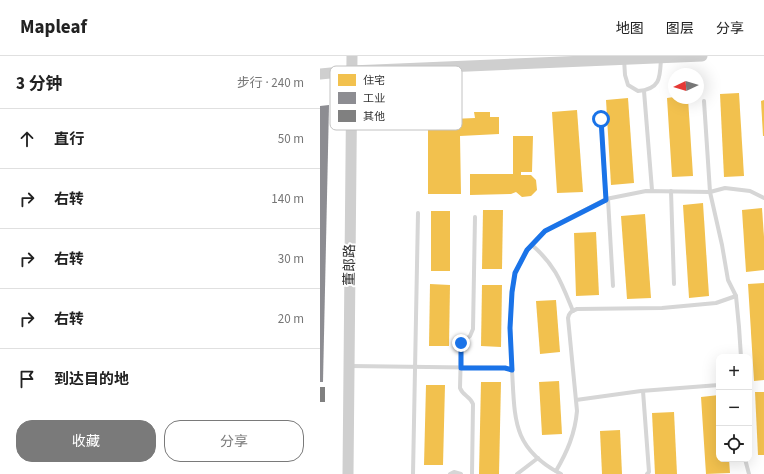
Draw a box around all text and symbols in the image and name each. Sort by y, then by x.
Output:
text: Mapleaf [20,14,87,41]
text: 地图 [616,19,644,39]
text: 图层 [666,19,694,39]
text: 分享 [716,19,744,39]
legend [330,66,462,130]
north arrow [668,68,704,104]
text: 3 分钟 [16,72,62,96]
text: 住宅 [363,73,385,88]
text: 步行 · 240 m [237,74,304,92]
text: 工业 [363,91,385,106]
text: 其他 [363,109,385,124]
route start [592,110,610,128]
icon: ahead [16,128,38,150]
text: 直行 [54,129,84,150]
text: 50 m [278,130,304,148]
icon: right [16,188,38,210]
text: 右转 [54,189,84,210]
text: 140 m [271,190,304,208]
street label: 董郎路 [340,244,360,286]
icon: right [16,248,38,270]
text: 右转 [54,249,84,270]
text: 30 m [278,250,304,268]
icon: right [16,308,38,330]
text: 右转 [54,309,84,330]
text: 20 m [278,310,304,328]
route end [452,334,470,352]
map controls [716,354,752,462]
button: + [716,354,752,390]
icon: arrive [16,368,38,390]
text: 到达目的地 [54,369,129,390]
button: − [716,390,752,426]
button: 收藏 [16,420,156,462]
button: 分享 [164,420,304,462]
button: locate [716,426,752,462]

